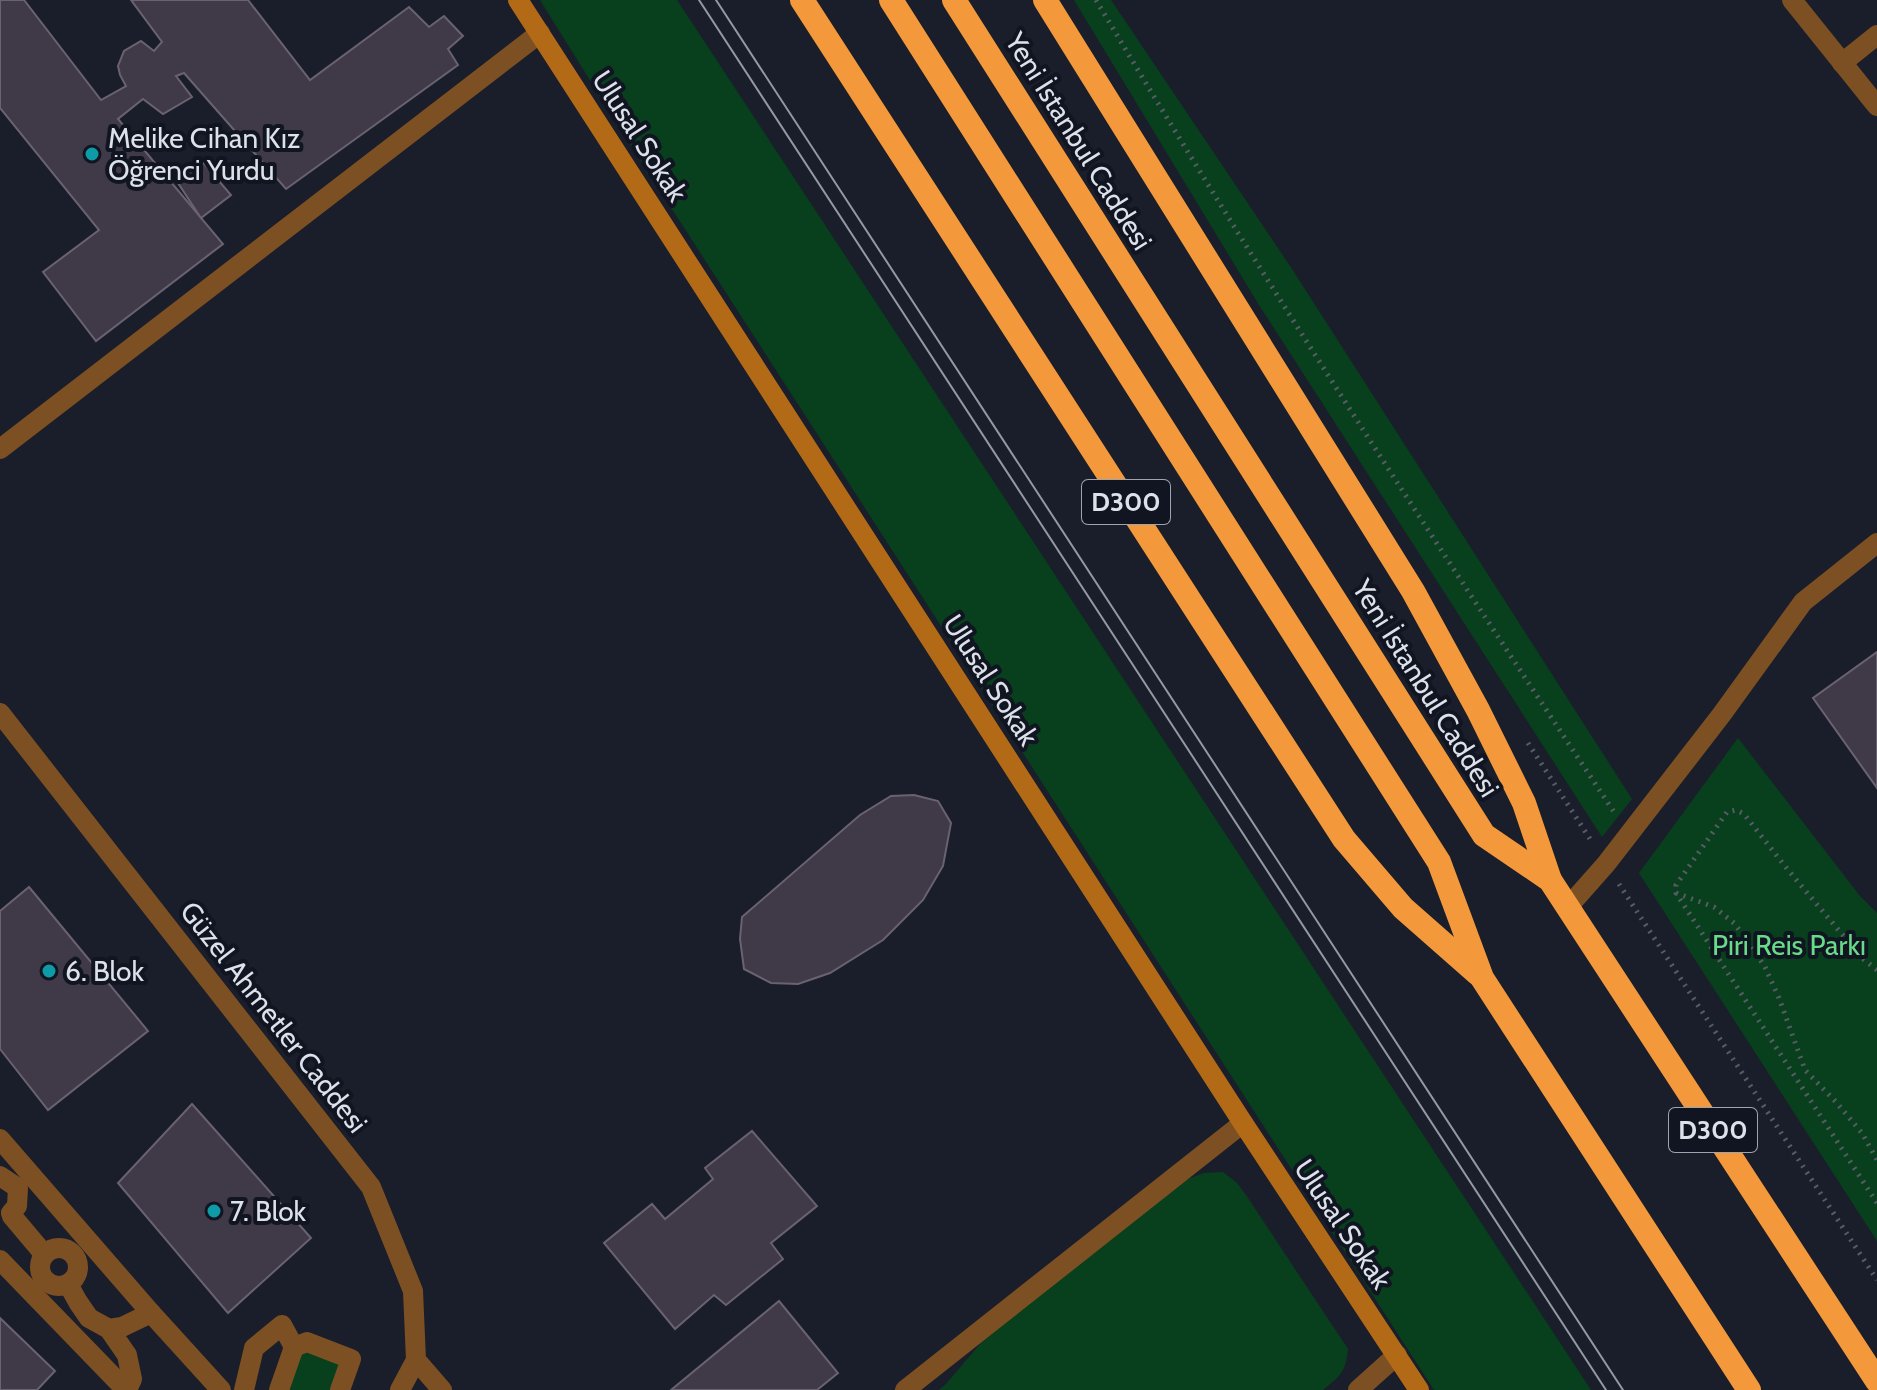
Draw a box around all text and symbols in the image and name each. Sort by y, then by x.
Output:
street label: Yeni İstanbul Caddesi [998,25,1160,256]
street label: Ulusal Sokak [585,64,695,208]
place label: Melike Cihan Kız Öğrenci Yurdu [108,121,300,187]
marker: Melike Cihan Kız Öğrenci Yurdu [83,145,101,163]
road number: D300 [1082,480,1170,524]
street label: Yeni İstanbul Caddesi [1345,572,1507,803]
street label: Ulusal Sokak [936,608,1046,752]
street label: Güzel Ahmetler Caddesi [173,895,375,1139]
park label: Piri Reis Parkı [1712,928,1866,962]
place label: 6. Blok [65,954,144,988]
marker: 6. Blok [40,962,58,980]
road number: D300 [1669,1108,1757,1152]
street label: Ulusal Sokak [1287,1153,1399,1296]
place label: 7. Blok [230,1194,307,1228]
marker: 7. Blok [205,1202,223,1220]

